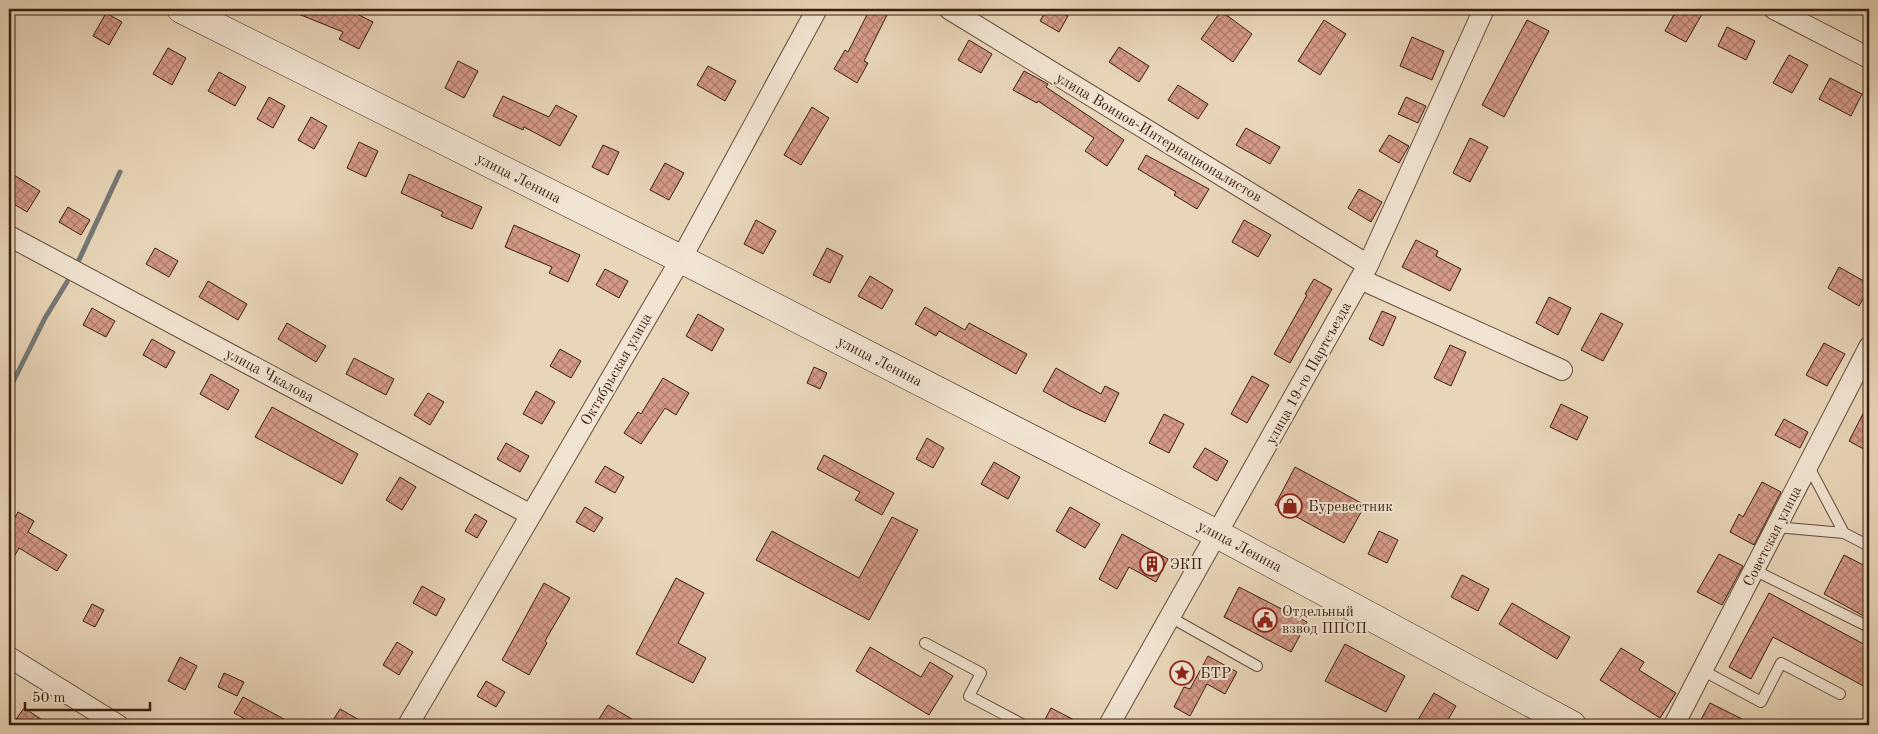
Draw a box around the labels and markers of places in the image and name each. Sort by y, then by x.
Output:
shop icon: Буревестник [1277,493,1303,519]
place label: Буревестник [1308,500,1393,515]
building icon: ЭКП [1139,551,1165,577]
place label: ЭКП [1170,558,1203,573]
place label: Отдельный взвод ППСП [1282,605,1367,637]
public building icon: Отдельный взвод ППСП [1252,607,1278,633]
place icon: БТР [1169,660,1195,686]
place label: БТР [1200,667,1231,682]

